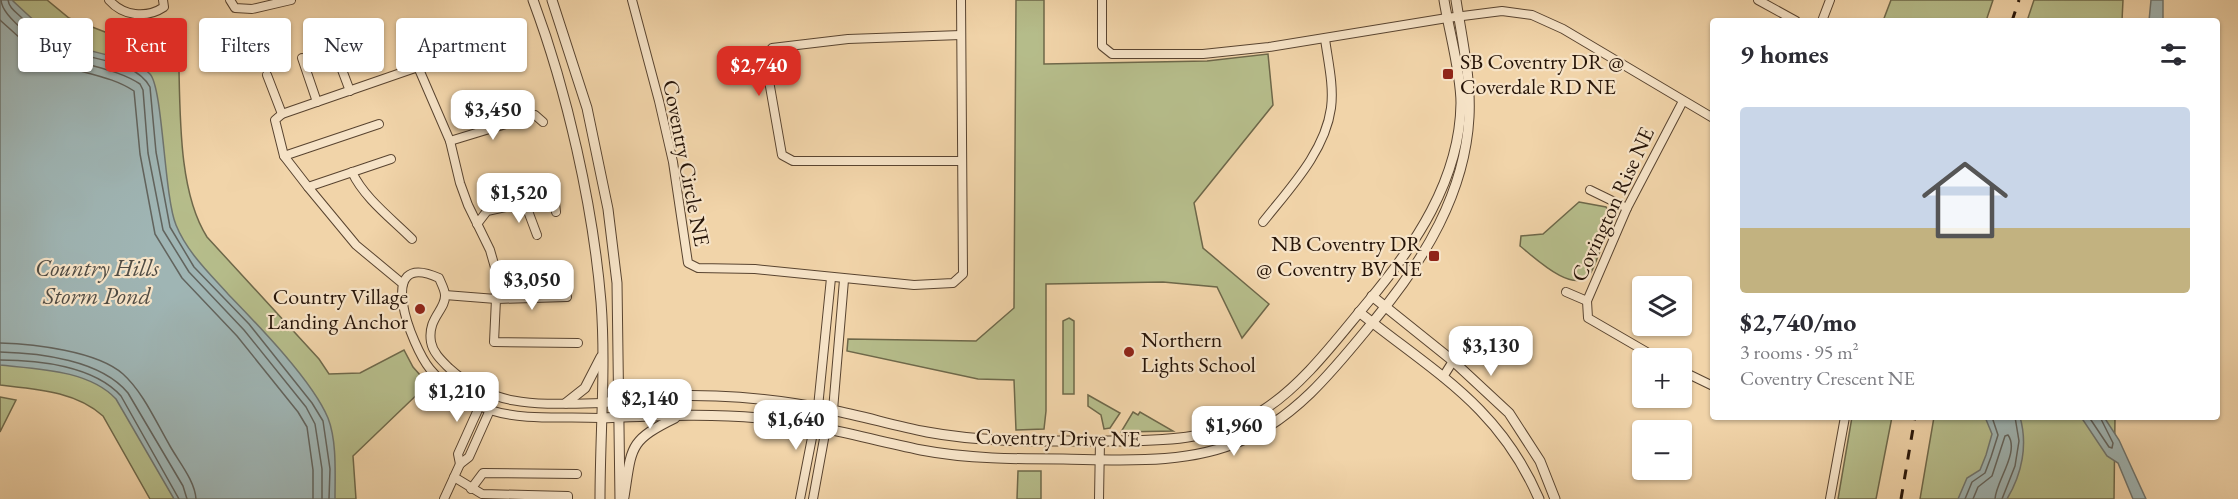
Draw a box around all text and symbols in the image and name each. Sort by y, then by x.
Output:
chip: Buy [18,18,93,72]
chip: Rent [105,18,187,72]
chip: Filters [199,18,291,72]
chip: New [303,18,384,72]
chip: Apartment [396,18,527,72]
text: 9 homes [1740,37,1829,71]
icon: filters [2157,38,2190,71]
pin: $2,740 [710,46,808,97]
place label: SB Coventry DR @ Coverdale RD NE [1460,47,1624,101]
text: $2,740 [731,52,787,78]
marker: SB Coventry DR @ Coverdale RD NE [1441,67,1455,81]
street label: Coventry Circle NE [656,77,717,249]
pin: $3,450 [444,90,542,141]
text: $3,450 [465,96,521,122]
street label: Covington Rise NE [1564,122,1661,286]
icon: home [1911,146,2019,254]
pin: $1,520 [470,173,568,224]
text: $1,520 [491,179,547,205]
place label: NB Coventry DR @ Coventry BV NE [1256,229,1422,283]
marker: NB Coventry DR @ Coventry BV NE [1427,249,1441,263]
water label: Country Hills Storm Pond [35,252,159,311]
pin: $3,050 [483,260,581,311]
text: $3,050 [504,266,560,292]
map controls [1632,276,1692,480]
button: layers [1632,276,1692,336]
place label: Country Village Landing Anchor [267,282,409,336]
marker: Country Village Landing Anchor [413,302,427,316]
text: $2,740/mo [1740,305,1856,339]
place label: Northern Lights School [1141,325,1256,379]
pin: $3,130 [1442,326,1540,377]
text: $3,130 [1463,332,1519,358]
text: 3 rooms · 95 m² [1740,339,1859,365]
marker: Northern Lights School [1122,345,1136,359]
button: + [1632,348,1692,408]
text: Coventry Crescent NE [1740,365,1915,391]
pin: $1,210 [408,372,506,423]
text: $1,210 [429,378,485,404]
pin: $2,140 [601,379,699,430]
text: $2,140 [622,385,678,411]
pin: $1,640 [747,400,845,451]
text: $1,640 [768,406,824,432]
pin: $1,960 [1185,406,1283,457]
text: $1,960 [1206,412,1262,438]
button: − [1632,420,1692,480]
street label: Coventry Drive NE [975,422,1141,453]

